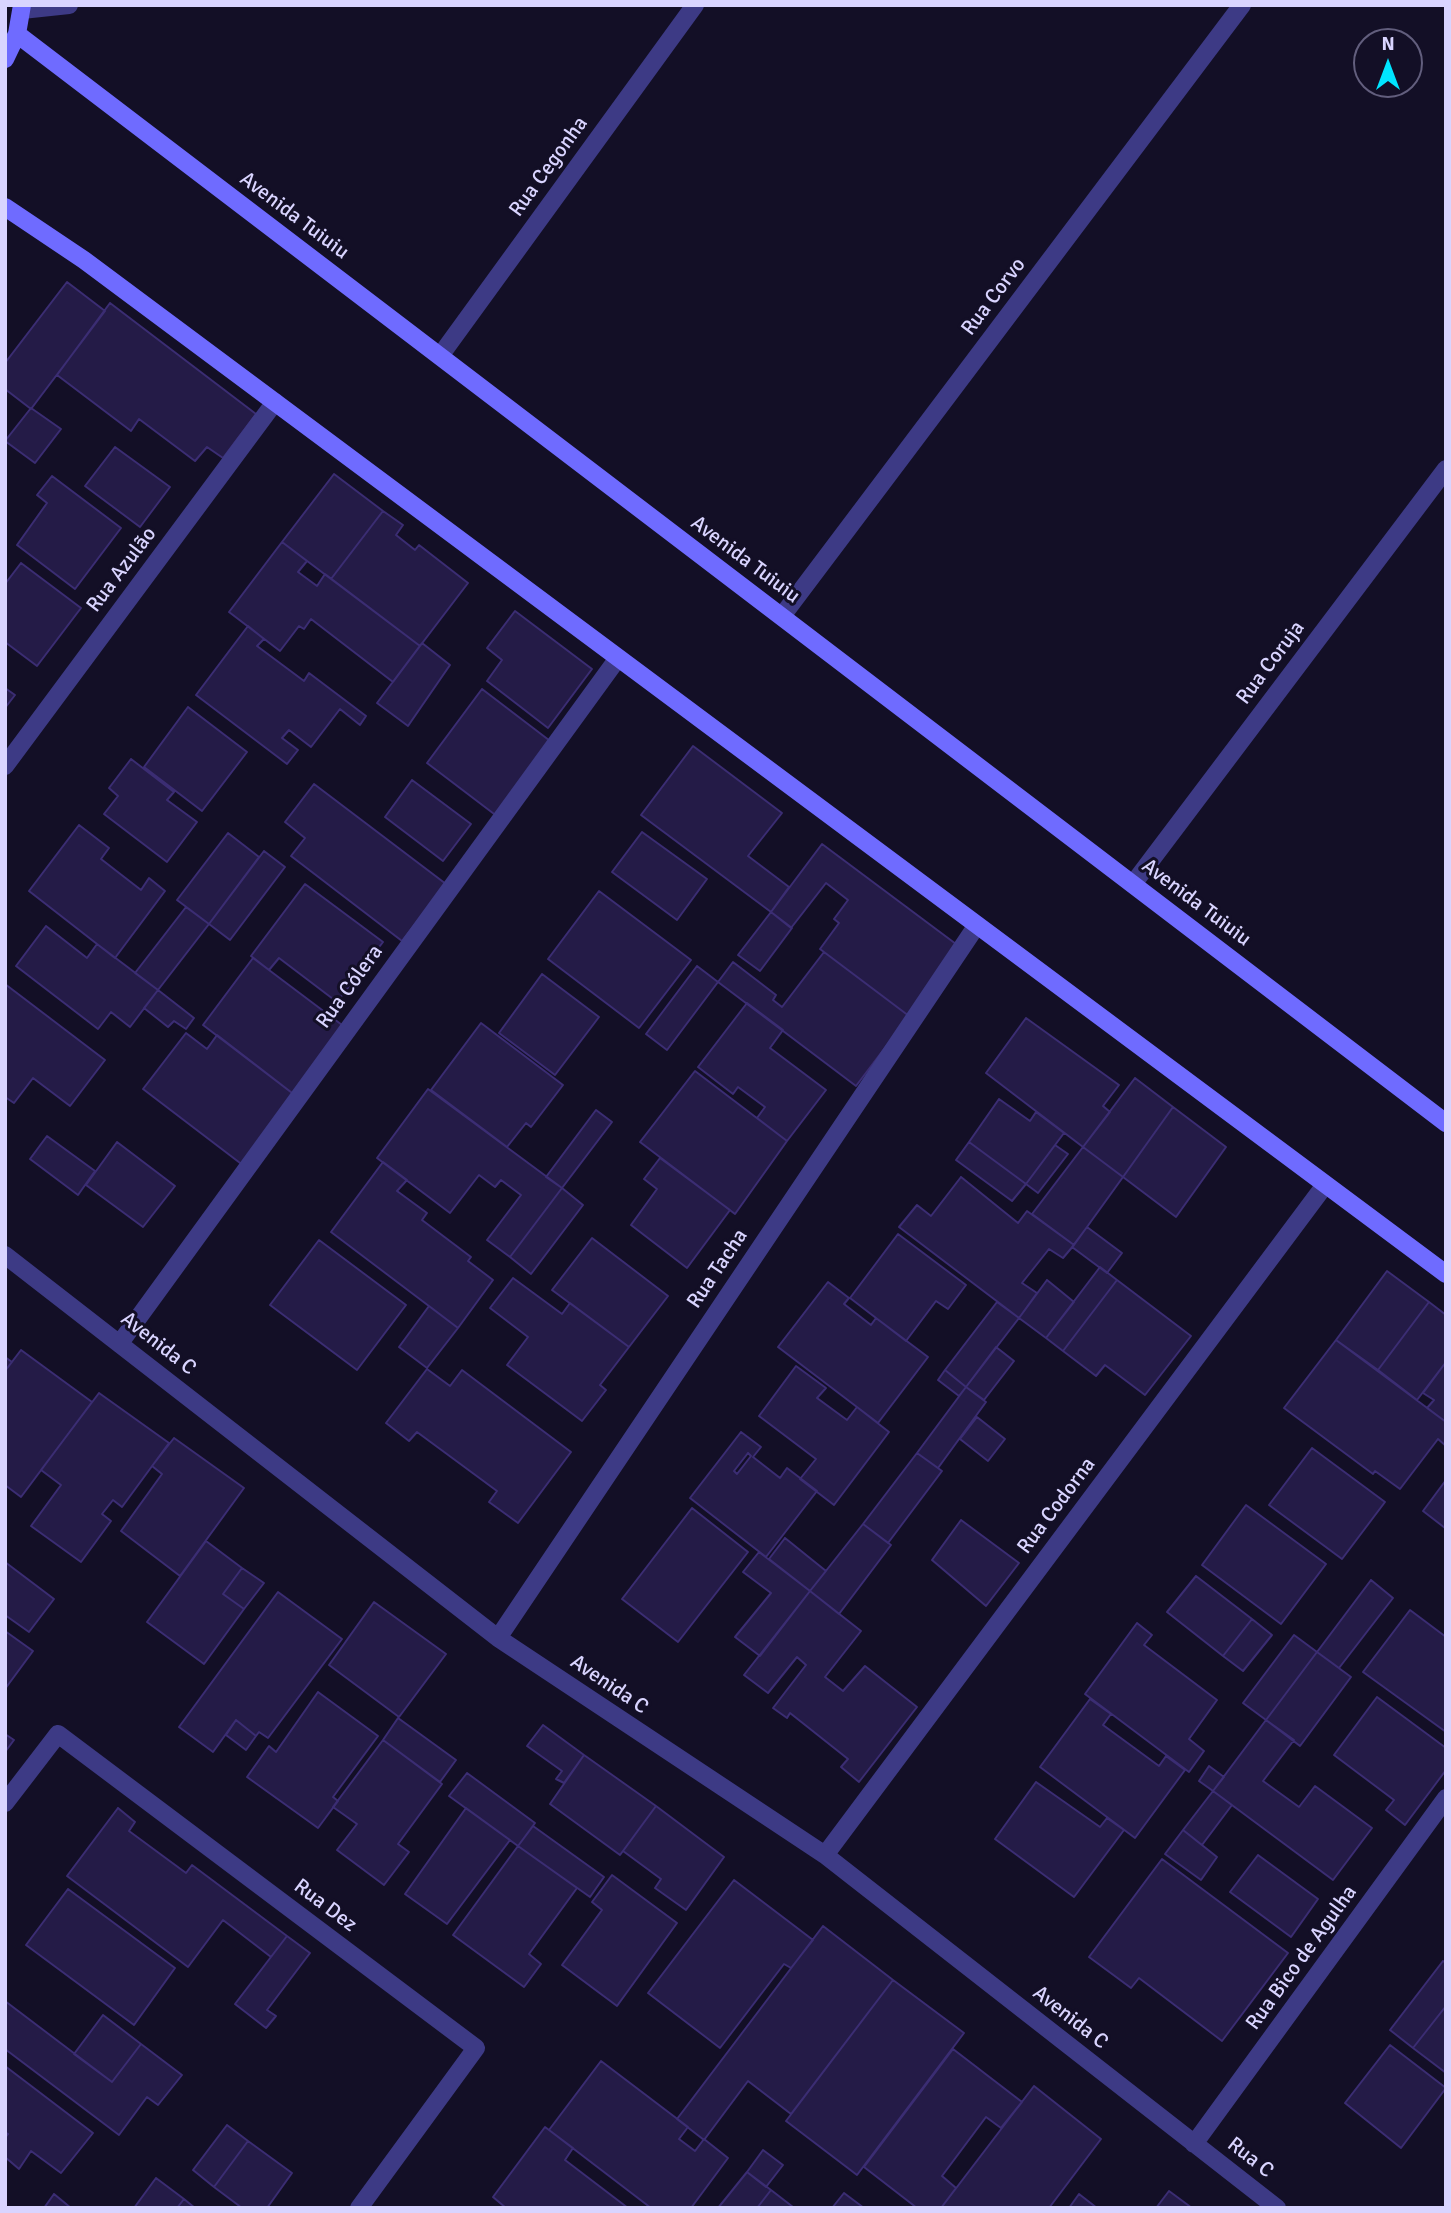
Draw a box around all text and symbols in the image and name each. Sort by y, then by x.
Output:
north arrow [1353,28,1423,98]
text: N [1381,32,1395,56]
street label: Rua Cegonha [504,112,594,222]
street label: Avenida Tuiuiu [234,167,354,265]
street label: Rua Corvo [957,253,1031,341]
street label: Avenida Tuiuiu [685,511,805,609]
street label: Rua Azulão [82,522,162,618]
street label: Rua Coruja [1231,616,1311,710]
street label: Avenida Tuiuiu [1136,854,1256,952]
street label: Rua Cólera [311,940,389,1034]
street label: Rua Tacha [682,1225,754,1313]
street label: Avenida C [115,1307,201,1381]
street label: Rua Codorna [1013,1453,1101,1559]
street label: Avenida C [565,1650,653,1720]
street label: Rua Dez [289,1874,361,1938]
street label: Rua Bico de Agulha [1241,1881,1363,2035]
street label: Avenida C [1027,1981,1113,2055]
street label: Rua C [1222,2132,1278,2184]

